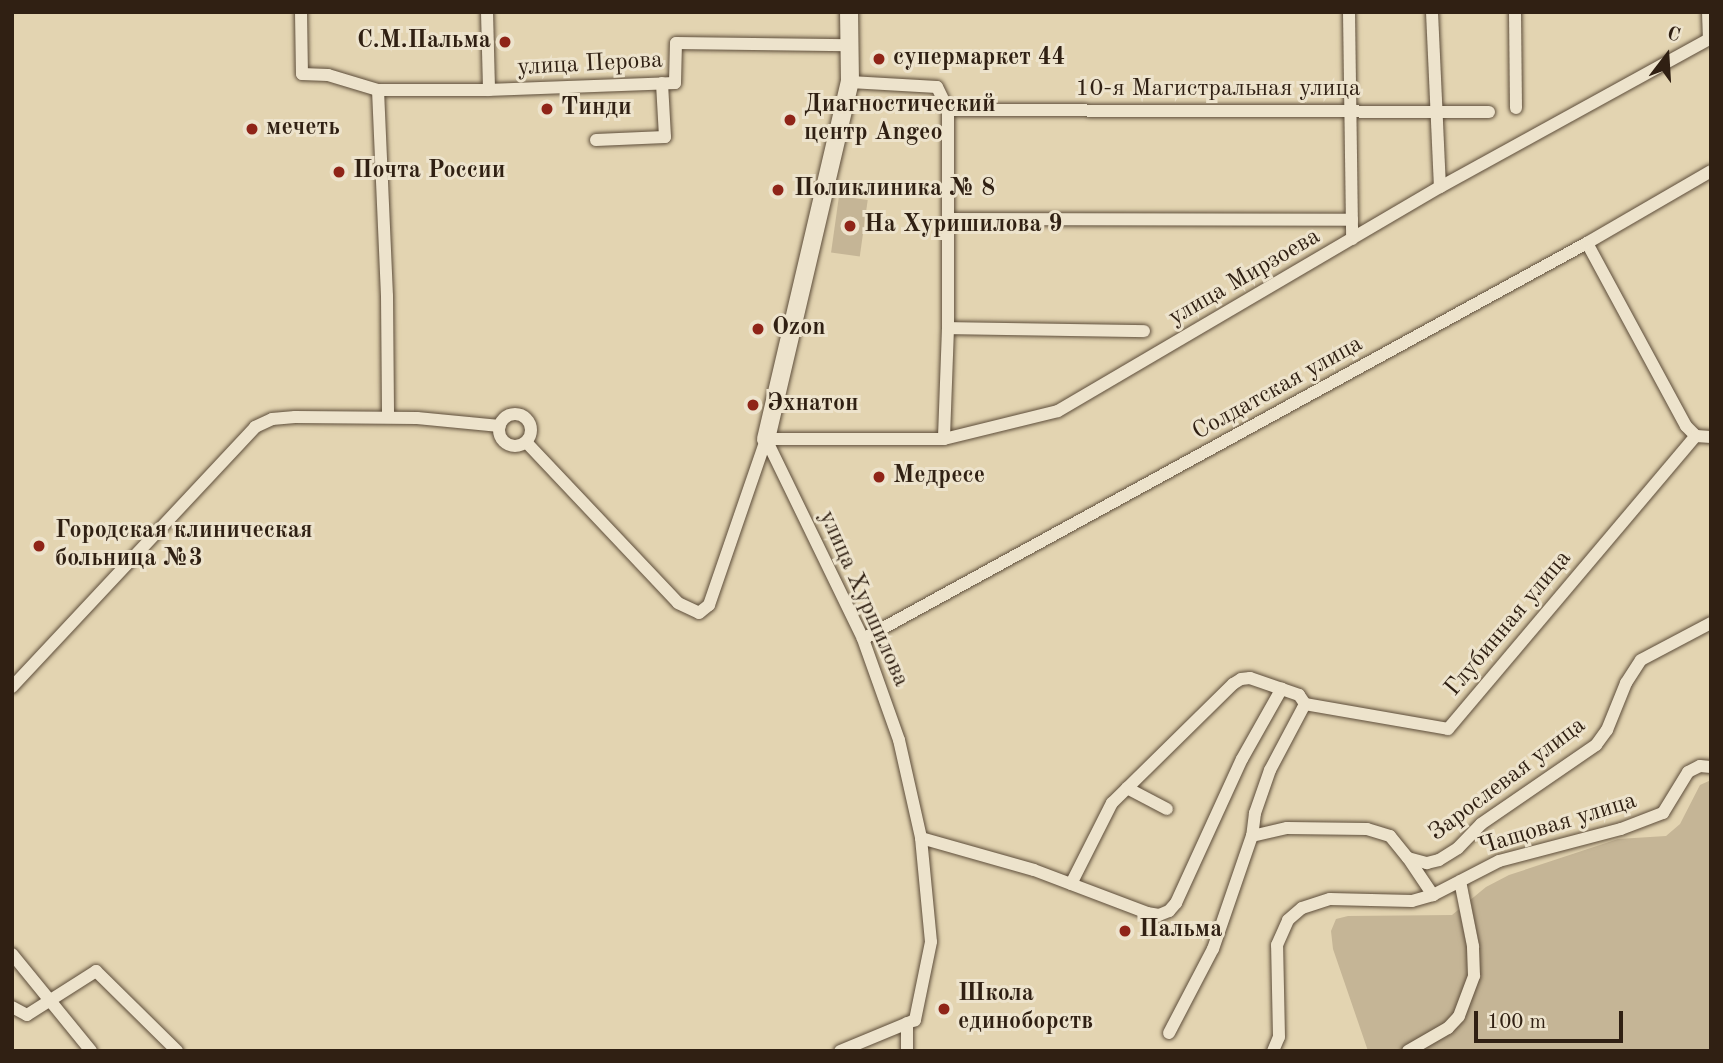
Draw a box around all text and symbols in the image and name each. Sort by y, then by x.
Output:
north arrow [1632,21,1702,91]
text: С [1665,25,1682,46]
place label: С.М.Пальма [357,28,491,56]
marker: С.М.Пальма [497,34,513,50]
place label: супермаркет 44 [893,45,1066,73]
street label: улица Перова [516,47,664,83]
marker: супермаркет 44 [871,51,887,67]
street label: 10-я Магистральная улица [1076,76,1360,104]
place label: Диагностический центр Angeo [804,92,996,148]
place label: Тинди [561,95,632,123]
marker: Тинди [539,101,555,117]
marker: Диагностический центр Angeo [782,112,798,128]
place label: мечеть [266,115,340,143]
marker: мечеть [244,121,260,137]
place label: Почта России [353,158,505,186]
marker: Почта России [331,164,347,180]
place label: Поликлиника № 8 [794,176,995,204]
marker: Поликлиника № 8 [768,180,788,200]
place label: На Хуришилова 9 [864,212,1062,240]
marker: На Хуришилова 9 [842,218,858,234]
street label: улица Мирзоева [1164,223,1326,333]
place label: Ozon [772,315,826,343]
marker: Ozon [750,321,766,337]
street label: Солдатская улица [1188,330,1368,448]
place label: Эхнатон [767,391,859,419]
marker: Эхнатон [745,397,761,413]
place label: Медресе [893,463,985,491]
marker: Медресе [871,469,887,485]
street label: улица Хуршилова [811,506,915,692]
place label: Городская клиническая больница №3 [55,518,313,574]
marker: Городская клиническая больница №3 [29,536,49,556]
street label: Глубинная улица [1440,545,1578,703]
street label: Зарослевая улица [1424,712,1592,848]
street label: Чащовая улица [1476,787,1640,863]
place label: Пальма [1139,917,1222,945]
marker: Пальма [1117,923,1133,939]
place label: Школа единоборств [958,981,1093,1037]
scale bar [1478,996,1627,1040]
marker: Школа единоборств [936,1001,952,1017]
text: 100 m [1487,1012,1546,1033]

